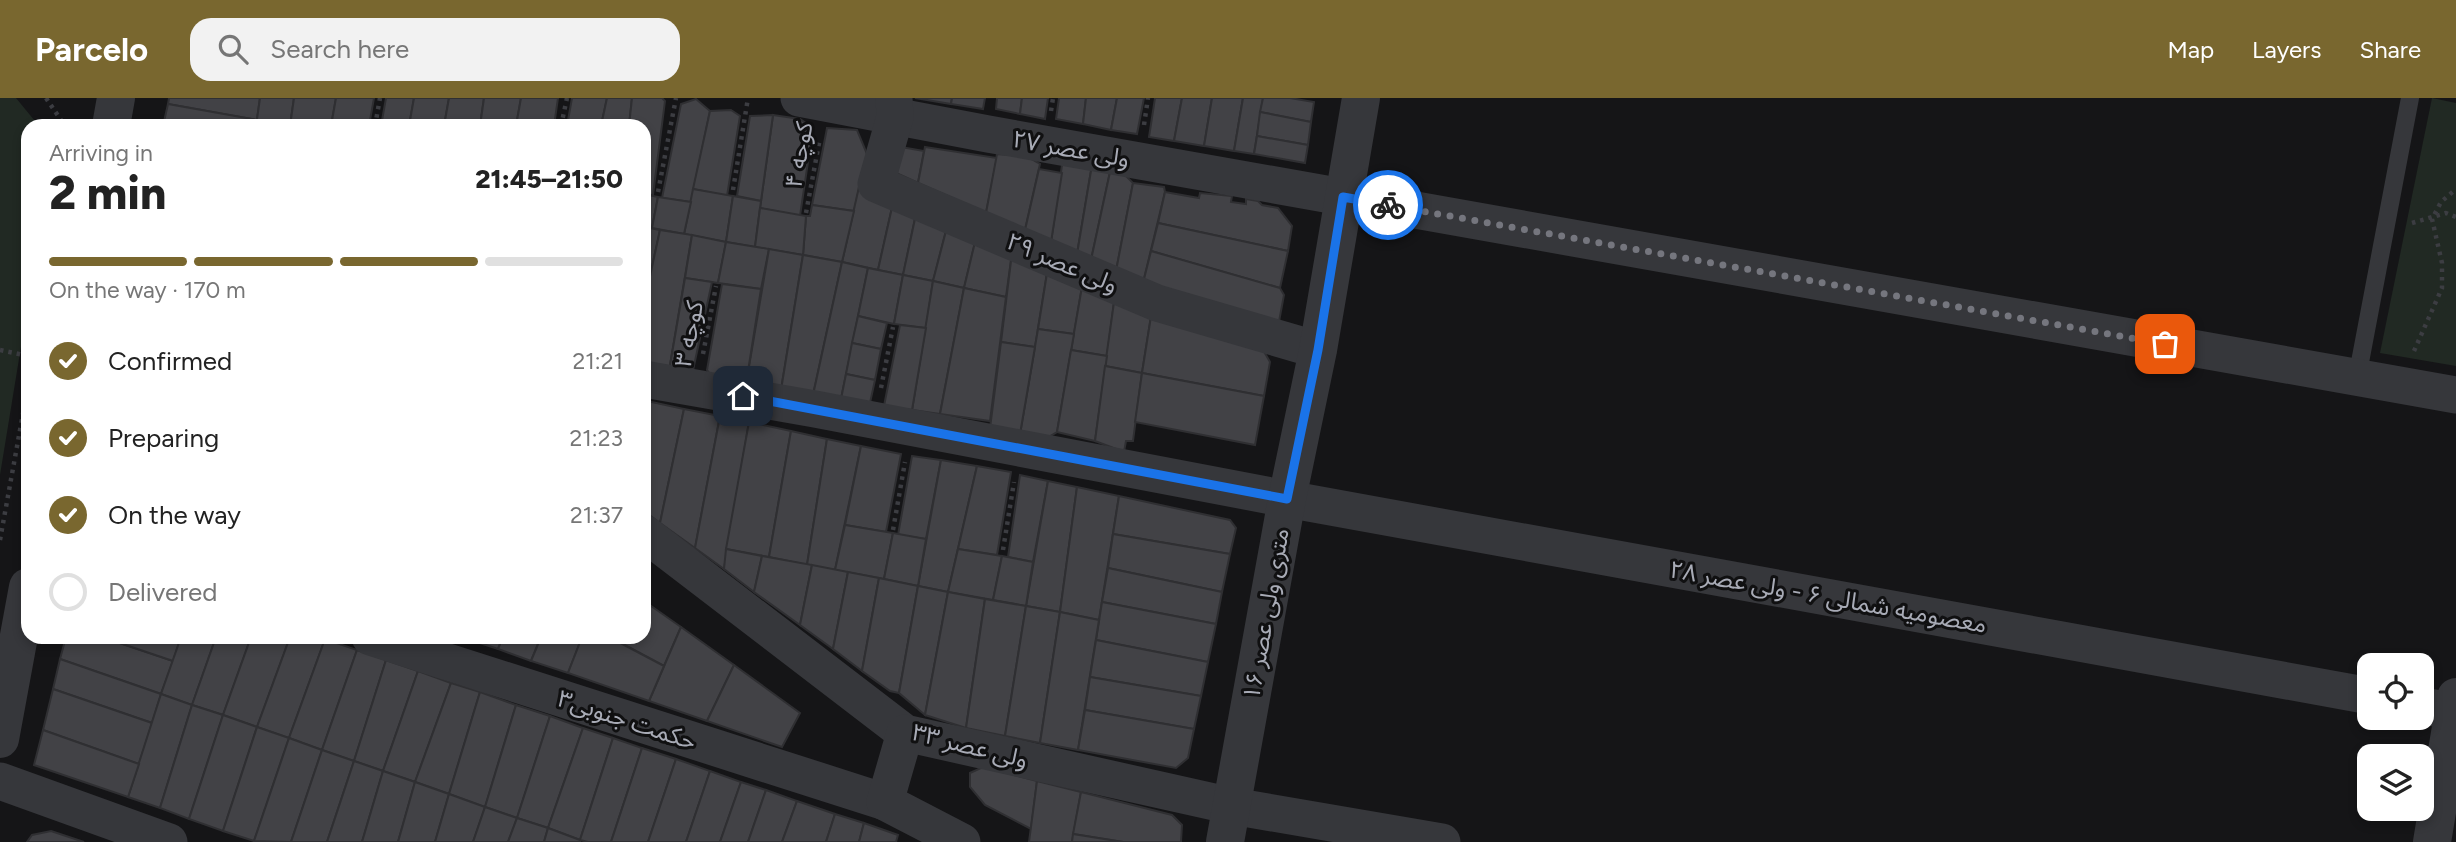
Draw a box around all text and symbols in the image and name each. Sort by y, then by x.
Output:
search box [190,18,680,81]
text: Parcelo [35,30,148,69]
icon: search [214,30,252,68]
text: Search here [270,33,409,65]
text: Map [2167,35,2214,64]
text: Layers [2252,35,2321,64]
text: Share [2359,35,2421,64]
street label: کوچه ۴ [778,118,820,190]
street label: ولی عصر ۲۷ [1010,124,1132,173]
text: Arriving in [49,139,153,167]
text: 21:45–21:50 [475,163,623,195]
text: 2 min [49,165,166,221]
courier [1353,170,1423,240]
icon: bike [1369,186,1407,224]
street label: ولی عصر ۲۹ [1002,226,1122,299]
text: On the way · 170 m [49,276,246,304]
street label: کوچه ۳ [668,297,710,370]
pin [2135,314,2195,374]
icon: bag [2146,325,2184,363]
icon: check [49,342,87,380]
text: Confirmed [108,345,232,377]
text: 21:21 [572,347,623,375]
pin [713,366,773,426]
icon: home [724,377,762,415]
icon: check [49,419,87,457]
text: Preparing [108,422,219,454]
text: 21:23 [569,424,623,452]
icon: check [49,496,87,534]
text: On the way [108,499,241,531]
text: 21:37 [570,501,623,529]
street label: ۱۶ متری ولی عصر [1236,526,1295,702]
street label: معصومیه شمالی ۶ - ولی عصر ۲۸ [1667,554,1989,639]
text: Delivered [108,576,217,608]
map controls [2357,653,2434,821]
button: locate [2357,653,2434,730]
street label: حکمت جنوبی۳ [554,683,700,756]
street label: ولی عصر ۳۳ [909,717,1031,774]
button: layers [2357,744,2434,821]

